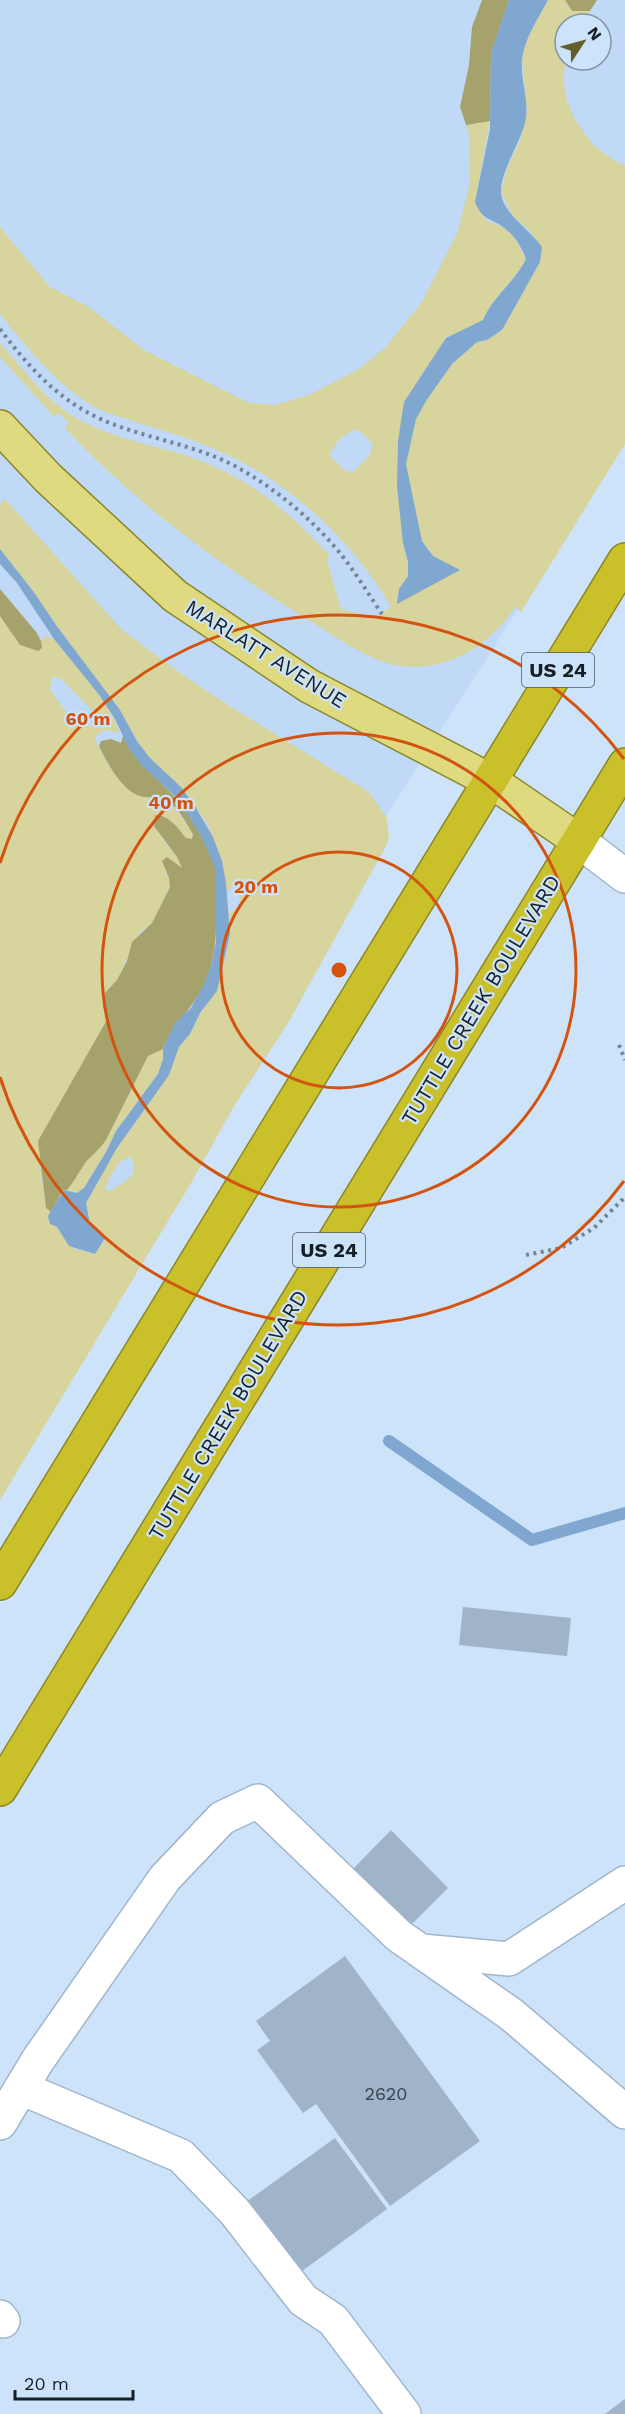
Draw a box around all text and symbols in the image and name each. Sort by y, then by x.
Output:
north arrow [553,12,613,72]
text: N [584,23,606,44]
street label: MARLATT AVENUE [181,594,351,713]
road number: US 24 [522,653,594,687]
text: 60 m [66,708,110,729]
text: 40 m [148,792,194,813]
street label: TUTTLE CREEK BOULEVARD [396,870,565,1129]
text: 20 m [234,876,278,897]
centre of rings [329,960,349,980]
road number: US 24 [293,1233,365,1267]
street label: TUTTLE CREEK BOULEVARD [143,1285,312,1544]
house number: 2620 [364,2083,408,2104]
scale bar [15,2363,134,2401]
text: 20 m [24,2373,69,2394]

